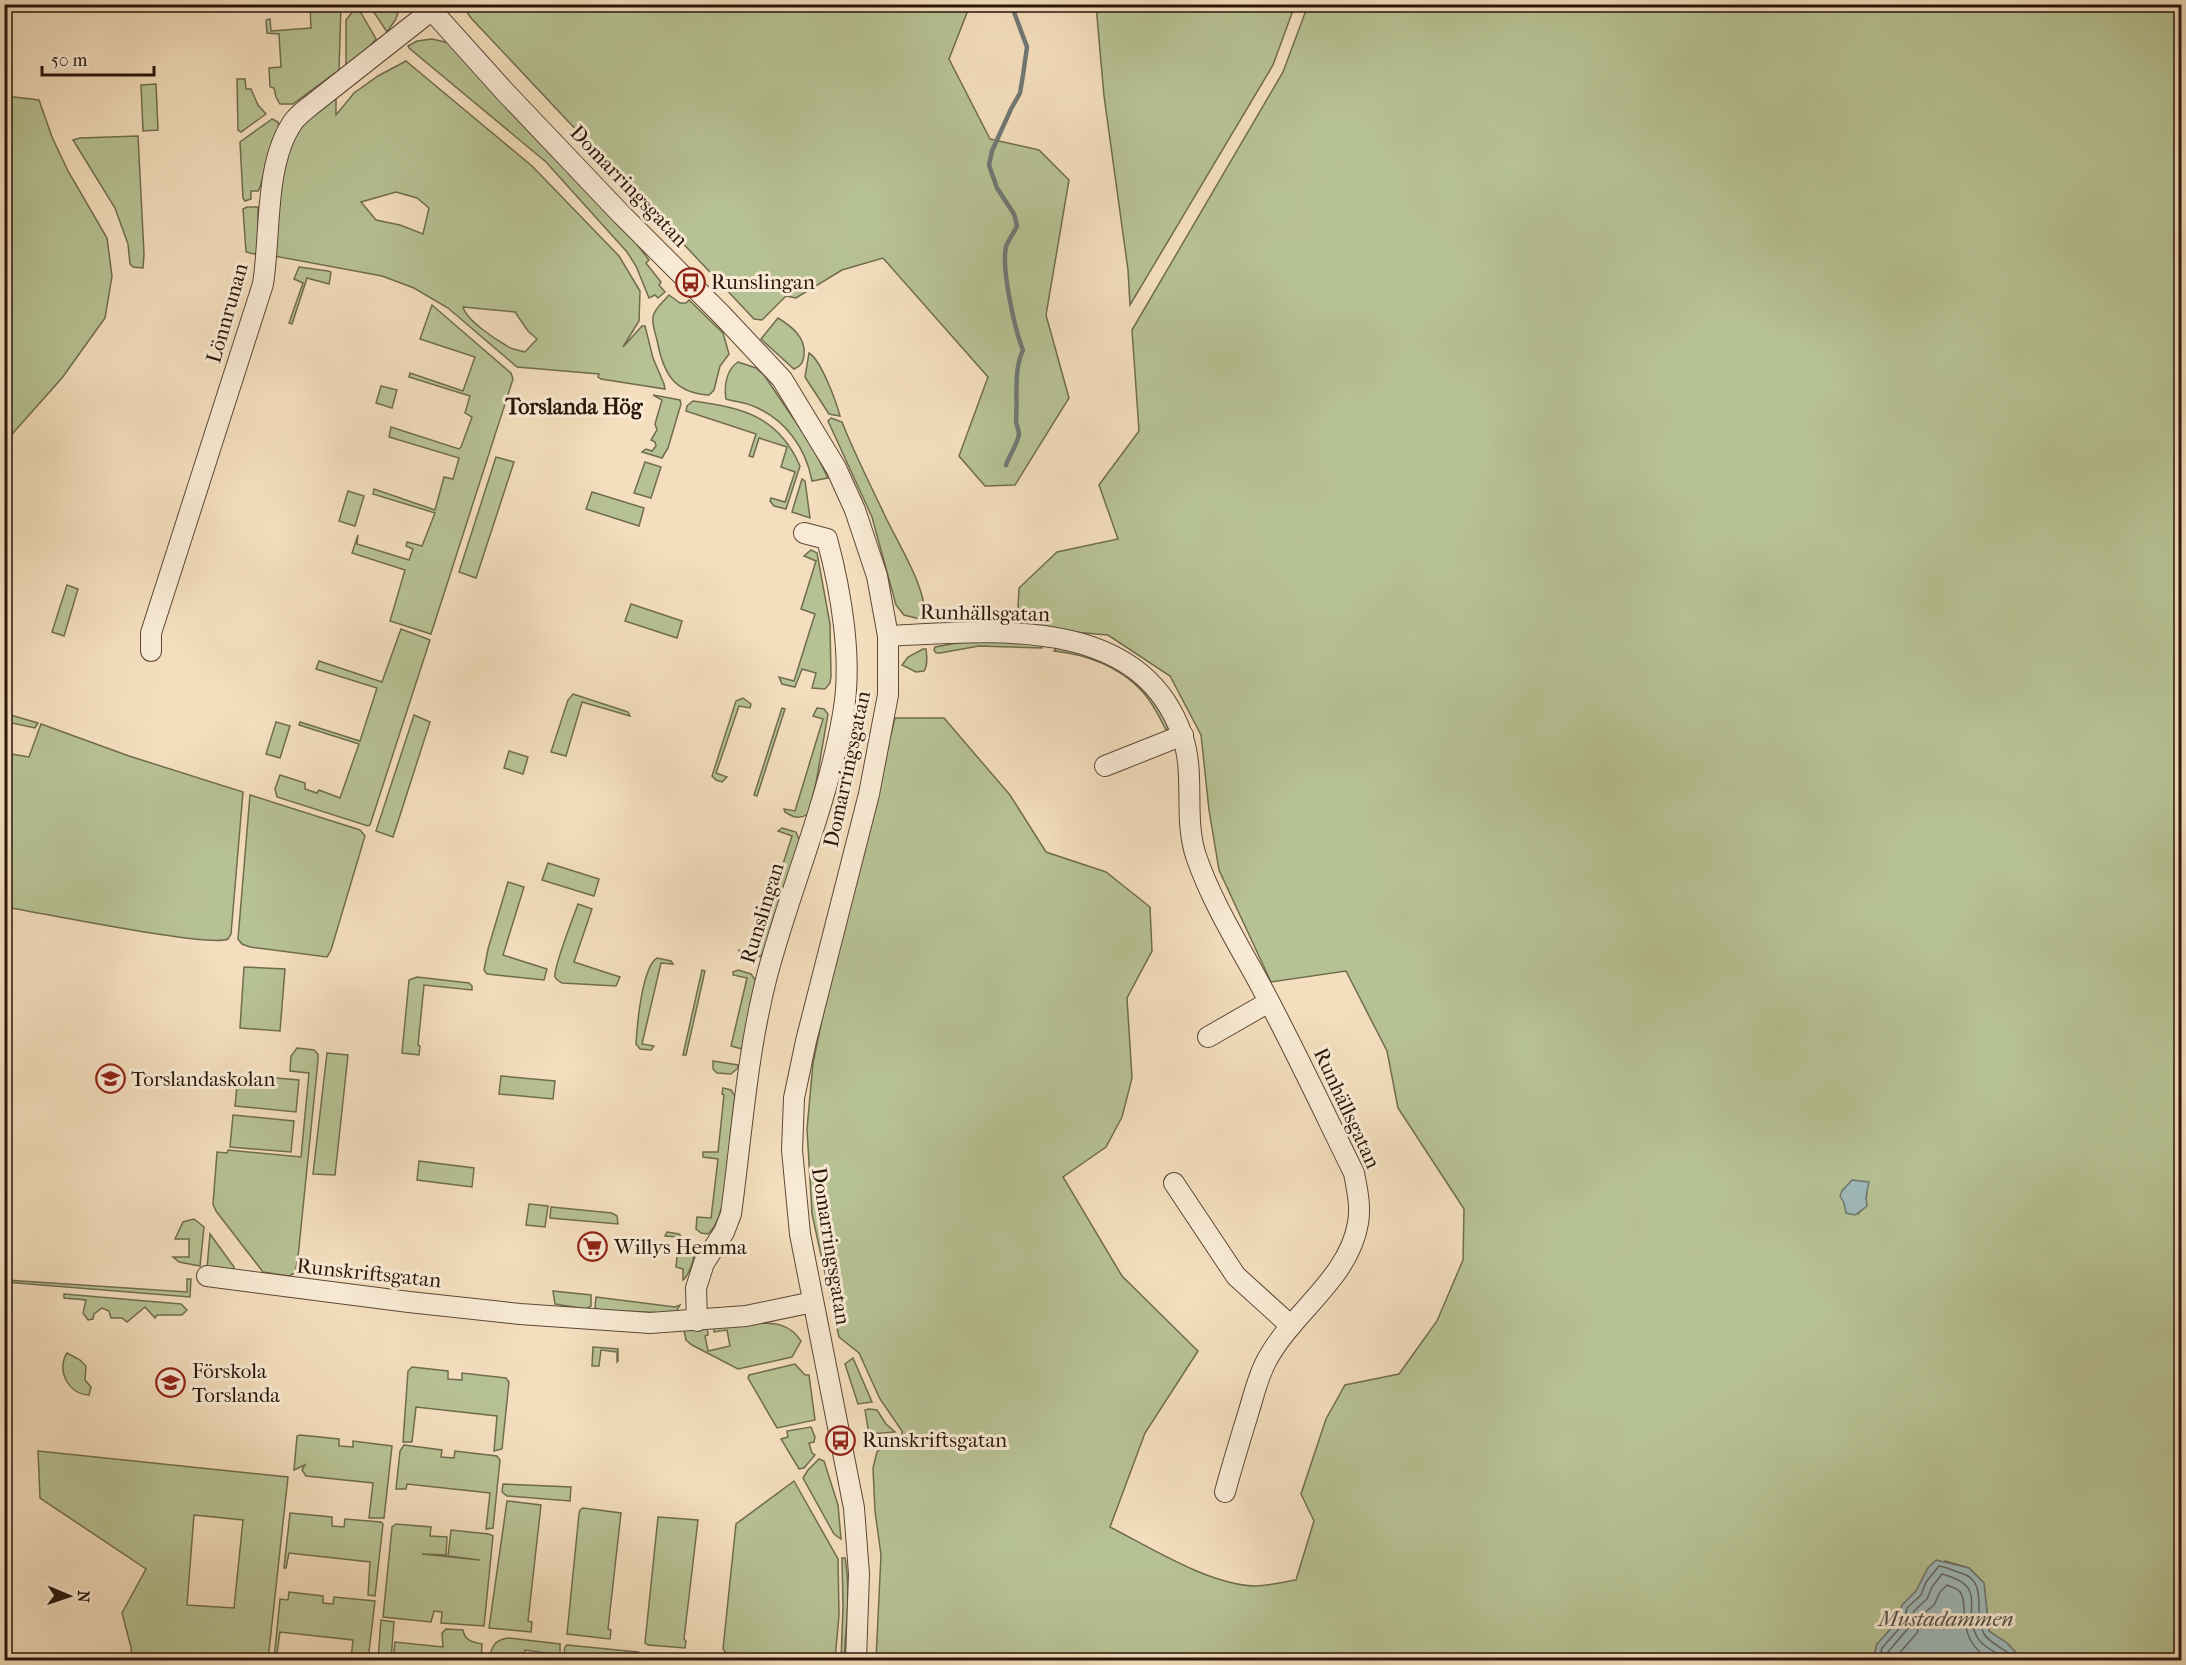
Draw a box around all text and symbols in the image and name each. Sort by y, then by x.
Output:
scale bar [42,39,154,77]
text: 50 m [51,50,88,71]
street label: Domarringsgatan [565,120,693,252]
street label: Lönnrunan [201,260,253,366]
bus stop icon: Runslingan [674,266,706,298]
place label: Runslingan [711,270,815,294]
district label: Torslanda Hög [504,394,644,420]
street label: Runhällsgatan [920,600,1050,626]
street label: Domarringsgatan [819,689,875,849]
street label: Runslingan [735,860,789,966]
street label: Runhällsgatan [1309,1044,1385,1172]
school or university icon: Torslandaskolan [94,1063,126,1095]
place label: Torslandaskolan [131,1067,276,1091]
street label: Domarringsgatan [807,1165,855,1327]
supermarket icon: Willys Hemma [577,1231,609,1263]
place label: Willys Hemma [613,1235,747,1259]
street label: Runskriftsgatan [295,1253,443,1293]
place label: Förskola Torslanda [192,1359,280,1407]
school or university icon: Förskola Torslanda [155,1367,187,1399]
bus stop icon: Runskriftsgatan [825,1424,857,1456]
place label: Runskriftsgatan [862,1428,1007,1452]
north arrow [39,1566,99,1626]
text: N [74,1590,93,1604]
water label: Mustadammen [1876,1606,2014,1632]

